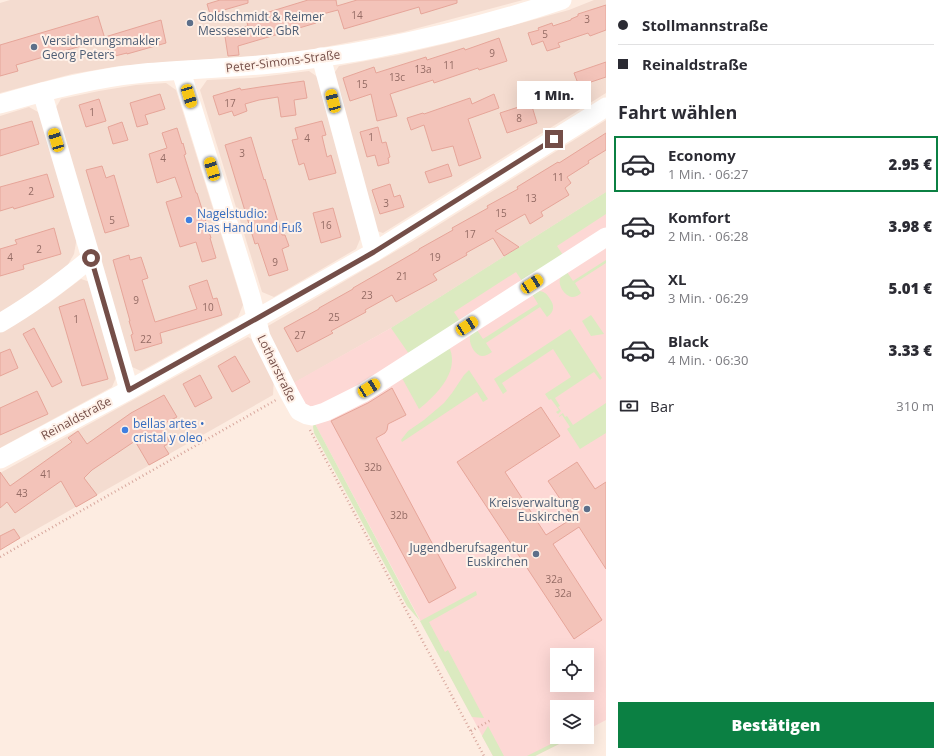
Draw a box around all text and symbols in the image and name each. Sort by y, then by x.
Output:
place label: Goldschmidt & Reimer Messeservice GbR [198,8,324,39]
house number: 14 [351,8,363,22]
house number: 3 [584,12,590,26]
text: Stollmannstraße [642,15,768,35]
marker: Goldschmidt & Reimer Messeservice GbR [185,18,195,28]
house number: 5 [542,27,548,41]
place label: Versicherungsmakler Georg Peters [42,32,160,63]
marker: Versicherungsmakler Georg Peters [29,42,39,52]
street label: Peter-Simons-Straße [225,46,341,76]
house number: 9 [489,46,495,60]
text: Reinaldstraße [642,54,748,74]
house number: 11 [443,58,455,72]
house number: 13a [415,62,432,76]
house number: 13c [389,70,405,84]
house number: 15 [356,77,368,91]
callout: 1 Min. [517,81,591,109]
car [180,83,198,109]
text: 1 Min. [534,86,574,104]
car [324,88,342,114]
house number: 17 [224,96,236,110]
text: Fahrt wählen [618,100,737,124]
house number: 1 [89,105,95,119]
house number: 8 [516,111,522,125]
car [47,127,65,153]
house number: 1 [368,130,374,144]
route end [545,130,563,148]
house number: 4 [304,131,310,145]
text: Economy [668,145,736,165]
house number: 3 [239,146,245,160]
icon: car [620,146,656,182]
house number: 4 [160,151,166,165]
text: 2.95 € [889,154,932,174]
car [203,156,221,182]
text: 1 Min. · 06:27 [668,165,749,183]
house number: 11 [552,170,564,184]
house number: 2 [28,184,34,198]
house number: 13 [525,191,537,205]
house number: 3 [383,196,389,210]
place label: Nagelstudio: Pias Hand und Fuß [197,205,302,236]
house number: 15 [495,206,507,220]
text: Komfort [668,207,730,227]
icon: car [620,208,656,244]
house number: 5 [109,213,115,227]
marker: Nagelstudio: Pias Hand und Fuß [184,215,194,225]
text: 3.98 € [889,216,932,236]
house number: 16 [320,218,332,232]
house number: 17 [464,227,476,241]
text: 2 Min. · 06:28 [668,227,749,245]
house number: 2 [36,242,42,256]
route start [82,249,100,267]
house number: 4 [7,250,13,264]
house number: 19 [429,250,441,264]
house number: 9 [272,255,278,269]
house number: 21 [396,269,408,283]
text: XL [668,269,686,289]
icon: car [620,270,656,306]
car [519,272,545,296]
text: 5.01 € [889,278,932,298]
house number: 23 [361,288,373,302]
text: 3 Min. · 06:29 [668,289,749,307]
house number: 9 [133,293,139,307]
house number: 10 [202,300,214,314]
house number: 25 [328,310,340,324]
house number: 1 [73,312,79,326]
car [454,314,480,338]
house number: 27 [294,328,306,342]
text: Black [668,331,709,351]
house number: 22 [140,332,152,346]
street label: Lotharstraße [253,332,301,405]
icon: car [620,332,656,368]
text: 3.33 € [889,340,932,360]
text: 4 Min. · 06:30 [668,351,749,369]
car [356,377,382,399]
street label: Reinaldstraße [38,392,114,444]
icon: cash [618,395,640,417]
text: Bar [650,396,674,416]
text: 310 m [896,397,934,415]
place label: bellas artes • cristal y oleo [133,415,205,446]
marker: bellas artes • cristal y oleo [120,425,130,435]
house number: 32b [364,460,382,474]
house number: 41 [40,467,52,481]
house number: 43 [16,486,28,500]
place label: Kreisverwaltung Euskirchen [489,494,579,525]
marker: Kreisverwaltung Euskirchen [582,504,592,514]
house number: 32b [390,508,408,522]
place label: Jugendberufsagentur Euskirchen [409,539,528,570]
marker: Jugendberufsagentur Euskirchen [531,549,541,559]
house number: 32a [546,572,563,586]
house number: 32a [555,586,572,600]
map controls [550,648,594,744]
button: locate [550,648,594,692]
button: layers [550,700,594,744]
button: Bestätigen [618,702,934,748]

